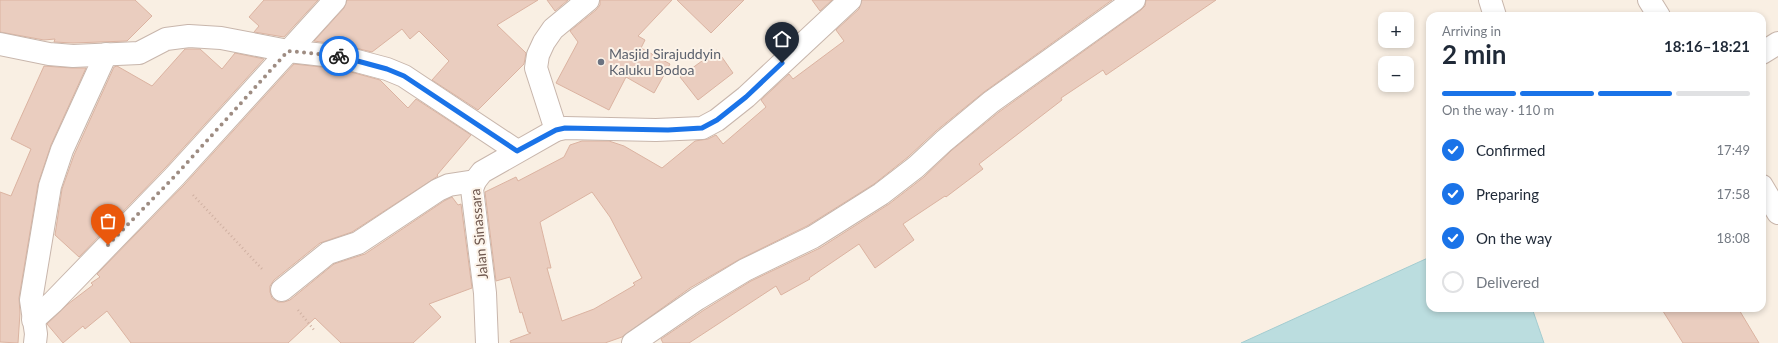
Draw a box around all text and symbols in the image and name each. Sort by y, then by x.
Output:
map controls [1378,12,1414,92]
button: + [1378,12,1414,48]
pin [765,22,799,63]
text: Arriving in [1442,23,1501,39]
icon: home [771,28,793,50]
courier [319,36,359,76]
text: 18:16–18:21 [1664,37,1750,55]
text: 2 min [1442,38,1506,70]
icon: bike [328,45,350,67]
place label: Masjid Sirajuddyin Kaluku Bodoa [609,45,721,78]
button: − [1378,56,1414,92]
marker: Masjid Sirajuddyin Kaluku Bodoa [596,57,606,67]
text: On the way · 110 m [1442,102,1554,118]
icon: check [1442,139,1464,161]
text: Confirmed [1476,141,1545,159]
text: 17:49 [1717,142,1750,158]
icon: check [1442,183,1464,205]
text: Preparing [1476,185,1539,203]
text: 17:58 [1717,186,1750,202]
street label: Jalan Sinassara [466,188,491,280]
pin [91,204,125,245]
icon: bag [97,210,119,232]
icon: check [1442,227,1464,249]
text: On the way [1476,229,1552,247]
text: 18:08 [1717,230,1750,246]
text: Delivered [1476,273,1539,291]

